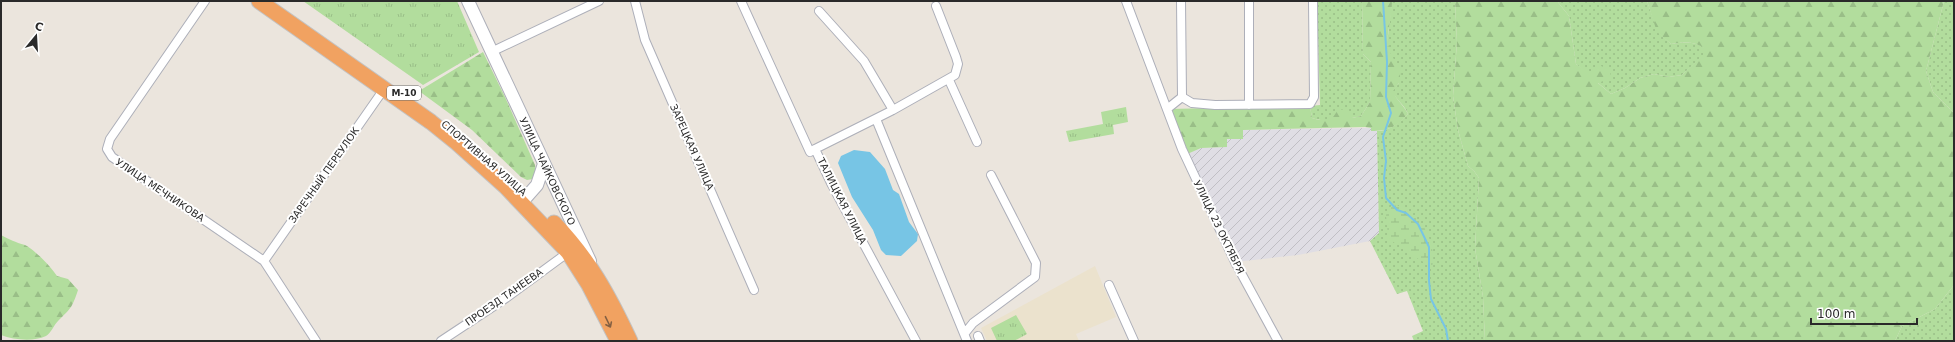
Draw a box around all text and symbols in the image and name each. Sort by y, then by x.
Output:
north arrow [16,16,56,56]
text: С [33,20,45,34]
road number: М-10 [387,86,421,100]
street label: ЗАРЕЦКАЯ УЛИЦА [668,102,716,192]
street label: УЛИЦА ЧАЙКОВСКОГО [518,115,578,227]
street label: СПОРТИВНАЯ УЛИЦА [439,118,529,198]
street label: ЗАРЕЧНЫЙ ПЕРЕУЛОК [286,124,361,225]
street label: ТАЛИЦКАЯ УЛИЦА [815,155,869,246]
street label: УЛИЦА МЕЧНИКОВА [114,156,206,224]
street label: УЛИЦА 23 ОКТЯБРЯ [1192,178,1246,276]
street label: ПРОЕЗД ТАНЕЕВА [463,266,545,328]
scale bar [1811,300,1917,326]
text: 100 m [1817,307,1855,321]
one-way arrow [605,316,613,328]

